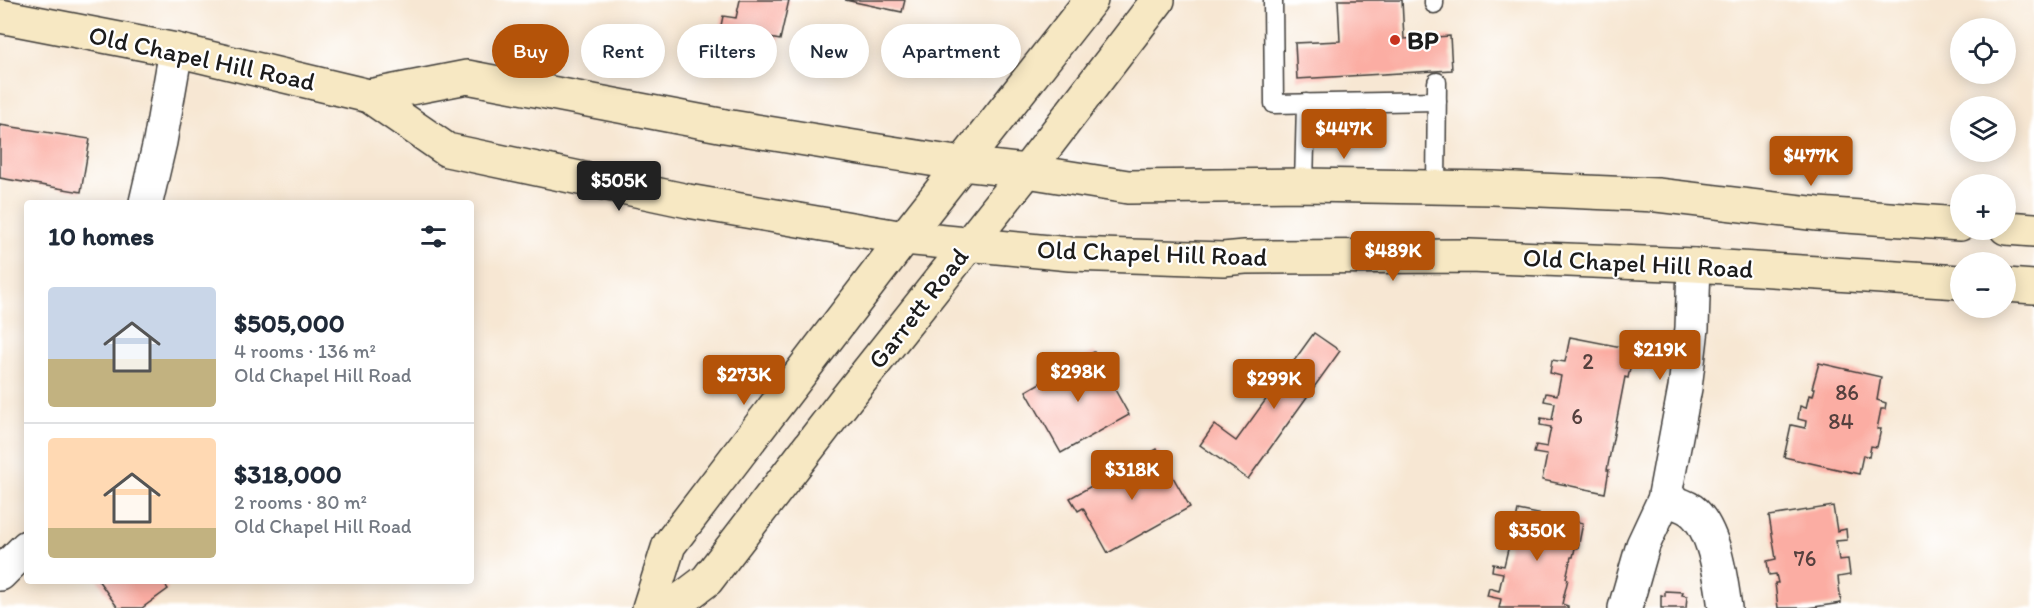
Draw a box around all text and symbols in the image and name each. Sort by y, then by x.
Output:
street label: Old Chapel Hill Road [86,18,318,98]
map controls [1950,18,2016,318]
button: locate [1950,18,2016,84]
chip: Buy [492,24,569,78]
chip: Rent [581,24,665,78]
chip: Filters [677,24,777,78]
chip: New [789,24,869,78]
chip: Apartment [881,24,1021,78]
place label: BP [1407,24,1439,56]
marker: BP [1388,33,1402,47]
button: layers [1950,96,2016,162]
pin: $447K [1302,109,1386,160]
text: $447K [1316,116,1372,140]
pin: $477K [1769,136,1853,187]
text: $477K [1784,143,1838,167]
pin: $505K [577,161,661,212]
text: $505K [591,168,647,192]
button: + [1950,174,2016,240]
text: 10 homes [48,220,154,252]
icon: filters [417,220,450,253]
pin: $489K [1351,231,1435,282]
street label: Old Chapel Hill Road [1036,233,1268,273]
text: $489K [1365,238,1421,262]
street label: Garrett Road [861,240,976,375]
street label: Old Chapel Hill Road [1522,241,1754,285]
button: − [1950,252,2016,318]
text: $505,000 [234,307,345,339]
icon: home [96,311,168,383]
pin: $219K [1618,330,1702,381]
text: $219K [1633,337,1687,361]
text: 4 rooms · 136 m² [234,339,376,363]
house number: 2 [1582,348,1594,375]
pin: $298K [1036,352,1120,403]
pin: $273K [702,355,786,406]
text: $298K [1051,359,1105,383]
pin: $299K [1232,359,1316,410]
text: $273K [717,362,771,386]
text: Old Chapel Hill Road [234,363,411,387]
text: $299K [1247,366,1301,390]
house number: 86 [1835,379,1859,406]
house number: 6 [1571,403,1583,430]
house number: 84 [1828,408,1854,435]
pin: $318K [1090,450,1174,501]
text: $318K [1105,457,1159,481]
text: $318,000 [234,458,342,490]
icon: home [96,462,168,534]
text: 2 rooms · 80 m² [234,490,367,514]
pin: $350K [1495,511,1579,562]
text: Old Chapel Hill Road [234,514,411,538]
text: $350K [1509,518,1565,542]
house number: 76 [1794,545,1816,572]

